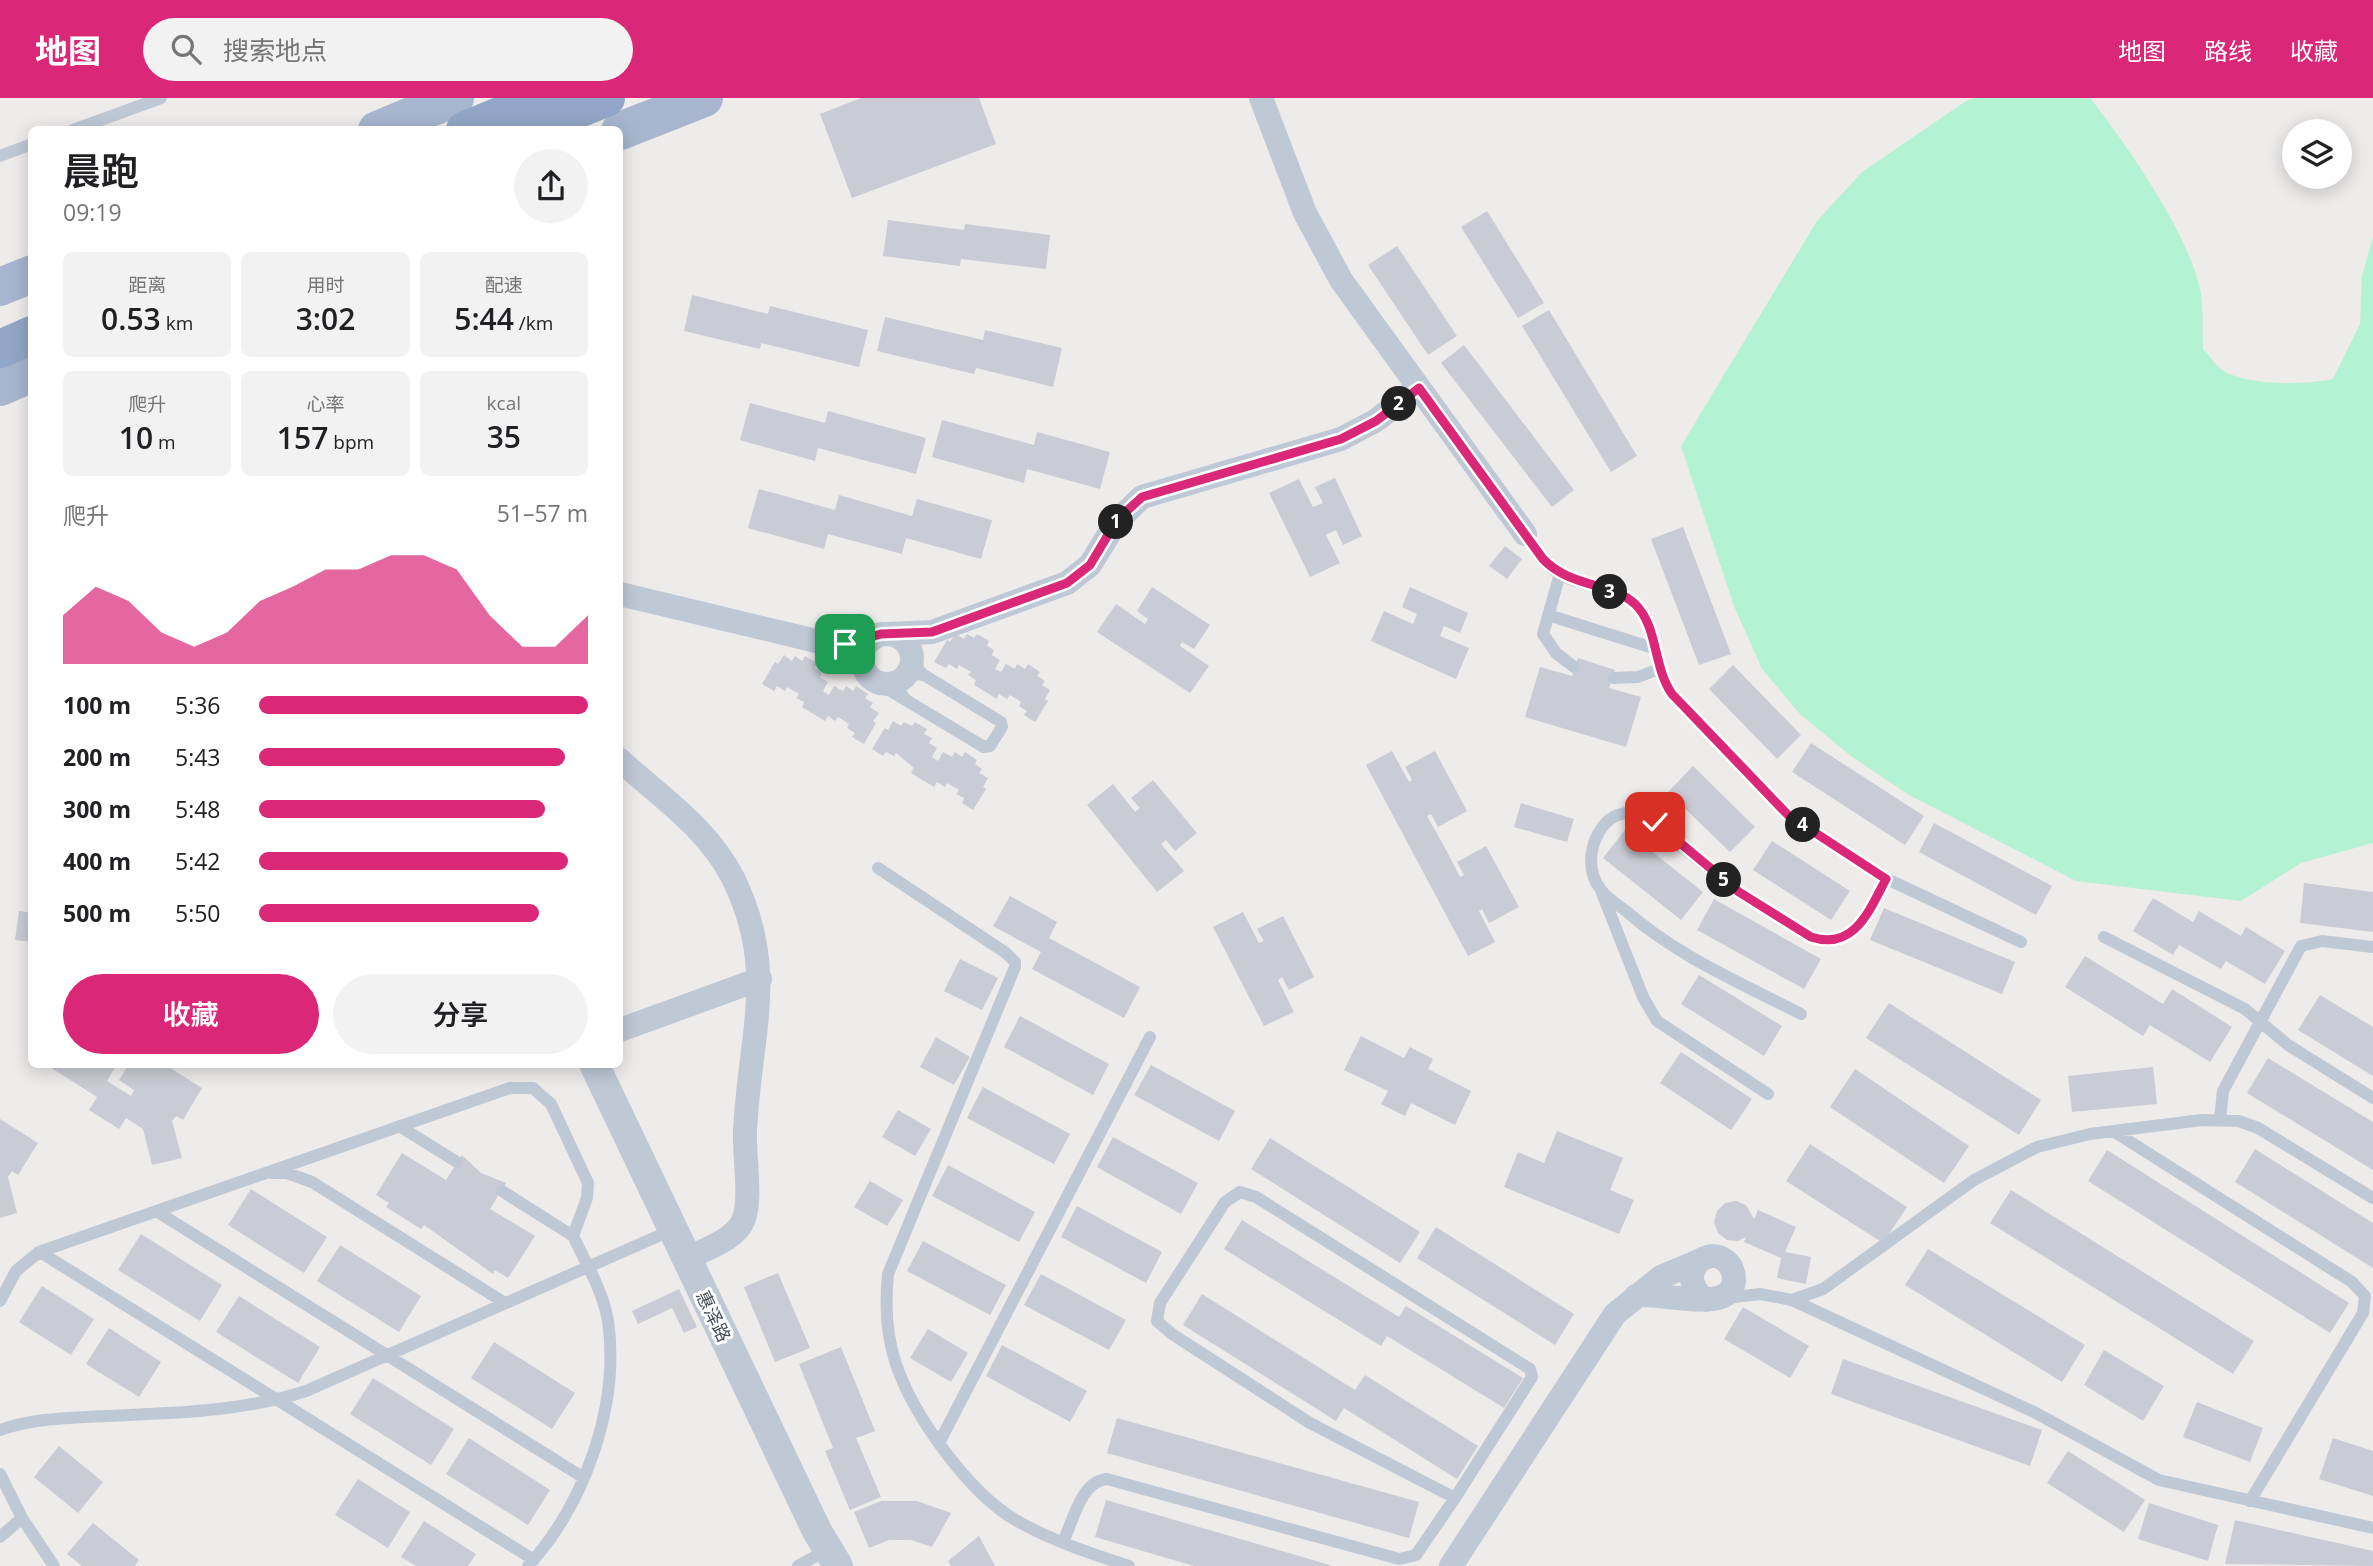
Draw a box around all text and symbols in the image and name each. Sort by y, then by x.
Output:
search box [143,18,633,81]
text: 地图 [35,28,101,73]
icon: search [167,30,205,68]
text: 搜索地点 [223,32,327,68]
text: 地图 [2118,34,2166,67]
text: 路线 [2204,34,2252,67]
text: 收藏 [2290,34,2338,67]
map controls [2282,119,2352,189]
button: layers [2282,119,2352,189]
text: 晨跑 [63,144,139,196]
button: share [514,149,588,223]
text: 09:19 [63,196,122,228]
text: 距离 [128,272,166,298]
text: 用时 [306,272,345,298]
text: 配速 [485,272,523,298]
text: 0.53 [101,298,161,339]
text: 3:02 [296,298,355,339]
text: 5:44 [454,298,514,339]
text: km [161,310,193,336]
text: /km [514,310,553,336]
pin: 2 [1382,386,1416,422]
text: kcal [487,390,521,416]
text: 2 [1393,390,1404,416]
text: 爬升 [128,391,166,417]
text: 心率 [306,391,345,417]
text: 35 [487,416,521,457]
text: 10 [119,417,153,458]
text: 157 [277,417,328,458]
text: m [153,429,176,455]
text: bpm [328,429,374,455]
text: 51–57 m [497,497,588,529]
text: 爬升 [63,499,109,531]
pin: 1 [1098,504,1134,540]
text: 1 [1110,508,1121,534]
pin: 3 [1592,574,1628,610]
text: 3 [1604,578,1615,604]
pin [815,614,875,674]
icon: arrive [826,625,864,663]
text: 100 m [63,689,131,721]
text: 5:36 [175,689,221,721]
text: 200 m [63,741,131,773]
text: 5:43 [175,741,221,773]
pin [1625,792,1685,852]
text: 300 m [63,793,131,825]
text: 5:48 [175,793,221,825]
icon: check [1636,803,1674,841]
pin: 4 [1786,808,1820,842]
text: 4 [1797,811,1808,837]
text: 400 m [63,845,131,877]
text: 5:42 [175,845,221,877]
pin: 5 [1706,862,1742,898]
text: 5 [1718,866,1729,892]
text: 500 m [63,897,131,929]
text: 5:50 [175,897,221,929]
button: 收藏 [63,974,319,1054]
button: 分享 [333,974,588,1054]
street label: 惠泽路 [691,1286,737,1346]

